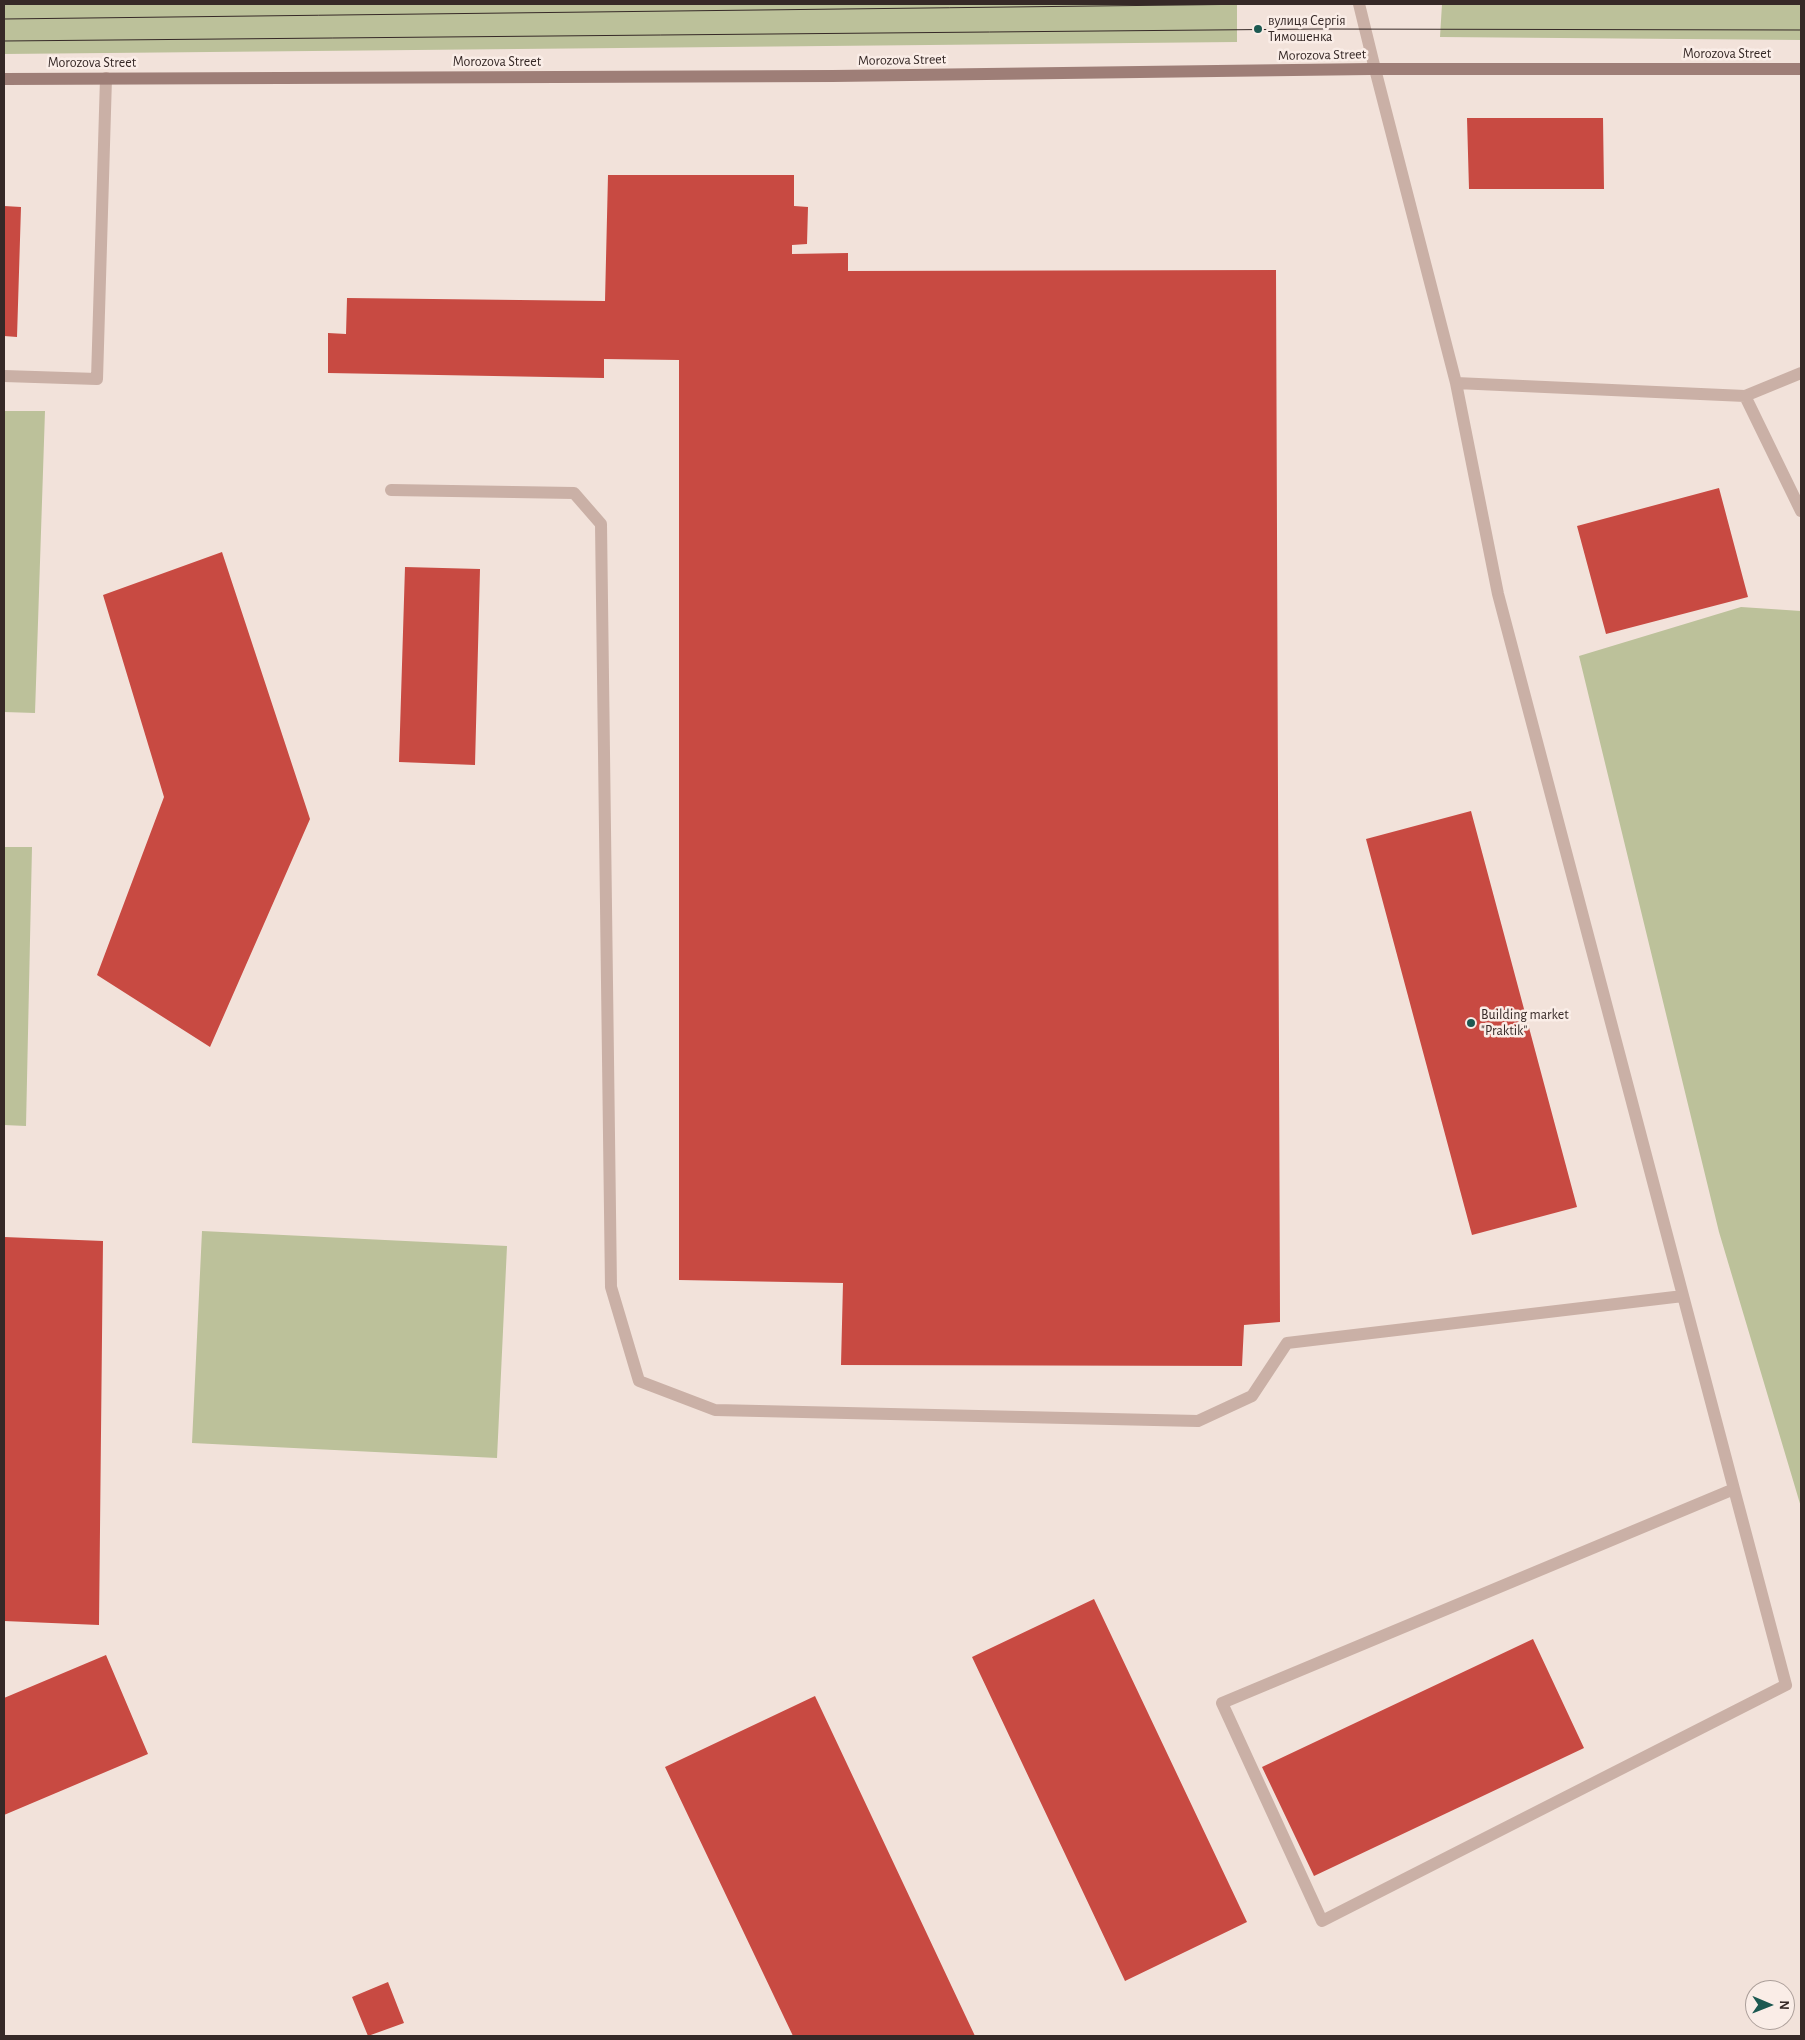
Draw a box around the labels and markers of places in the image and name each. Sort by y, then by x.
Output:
place label: вулиця Сергія Тимошенка [1268,13,1346,46]
marker: вулиця Сергія Тимошенка [1252,23,1264,35]
place label: Building market "Praktik" [1481,1007,1569,1040]
marker: Building market "Praktik" [1465,1017,1477,1029]

